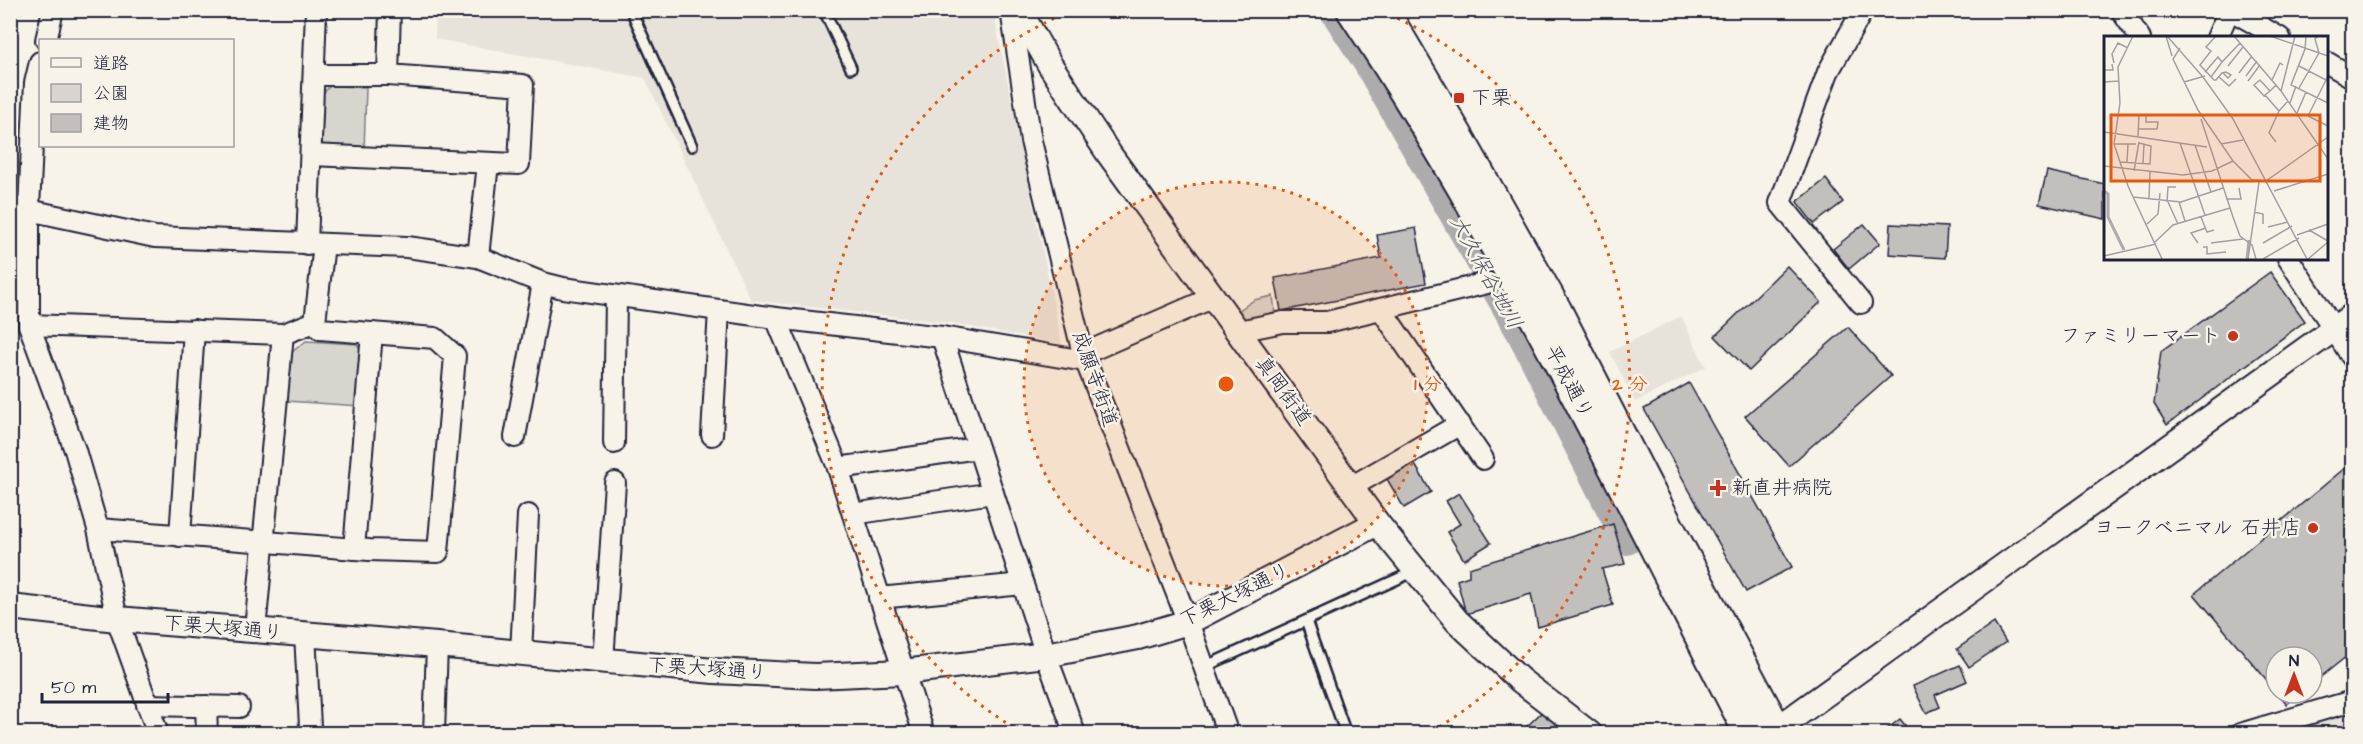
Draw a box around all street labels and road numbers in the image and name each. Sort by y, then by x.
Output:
street label: 成願寺街道 [1065,327,1125,431]
street label: 平成通り [1538,340,1600,424]
street label: 真岡街道 [1248,350,1318,432]
street label: 下栗大塚通り [1175,556,1295,634]
street label: 下栗大塚通り [162,609,284,647]
street label: 下栗大塚通り [646,651,768,687]

